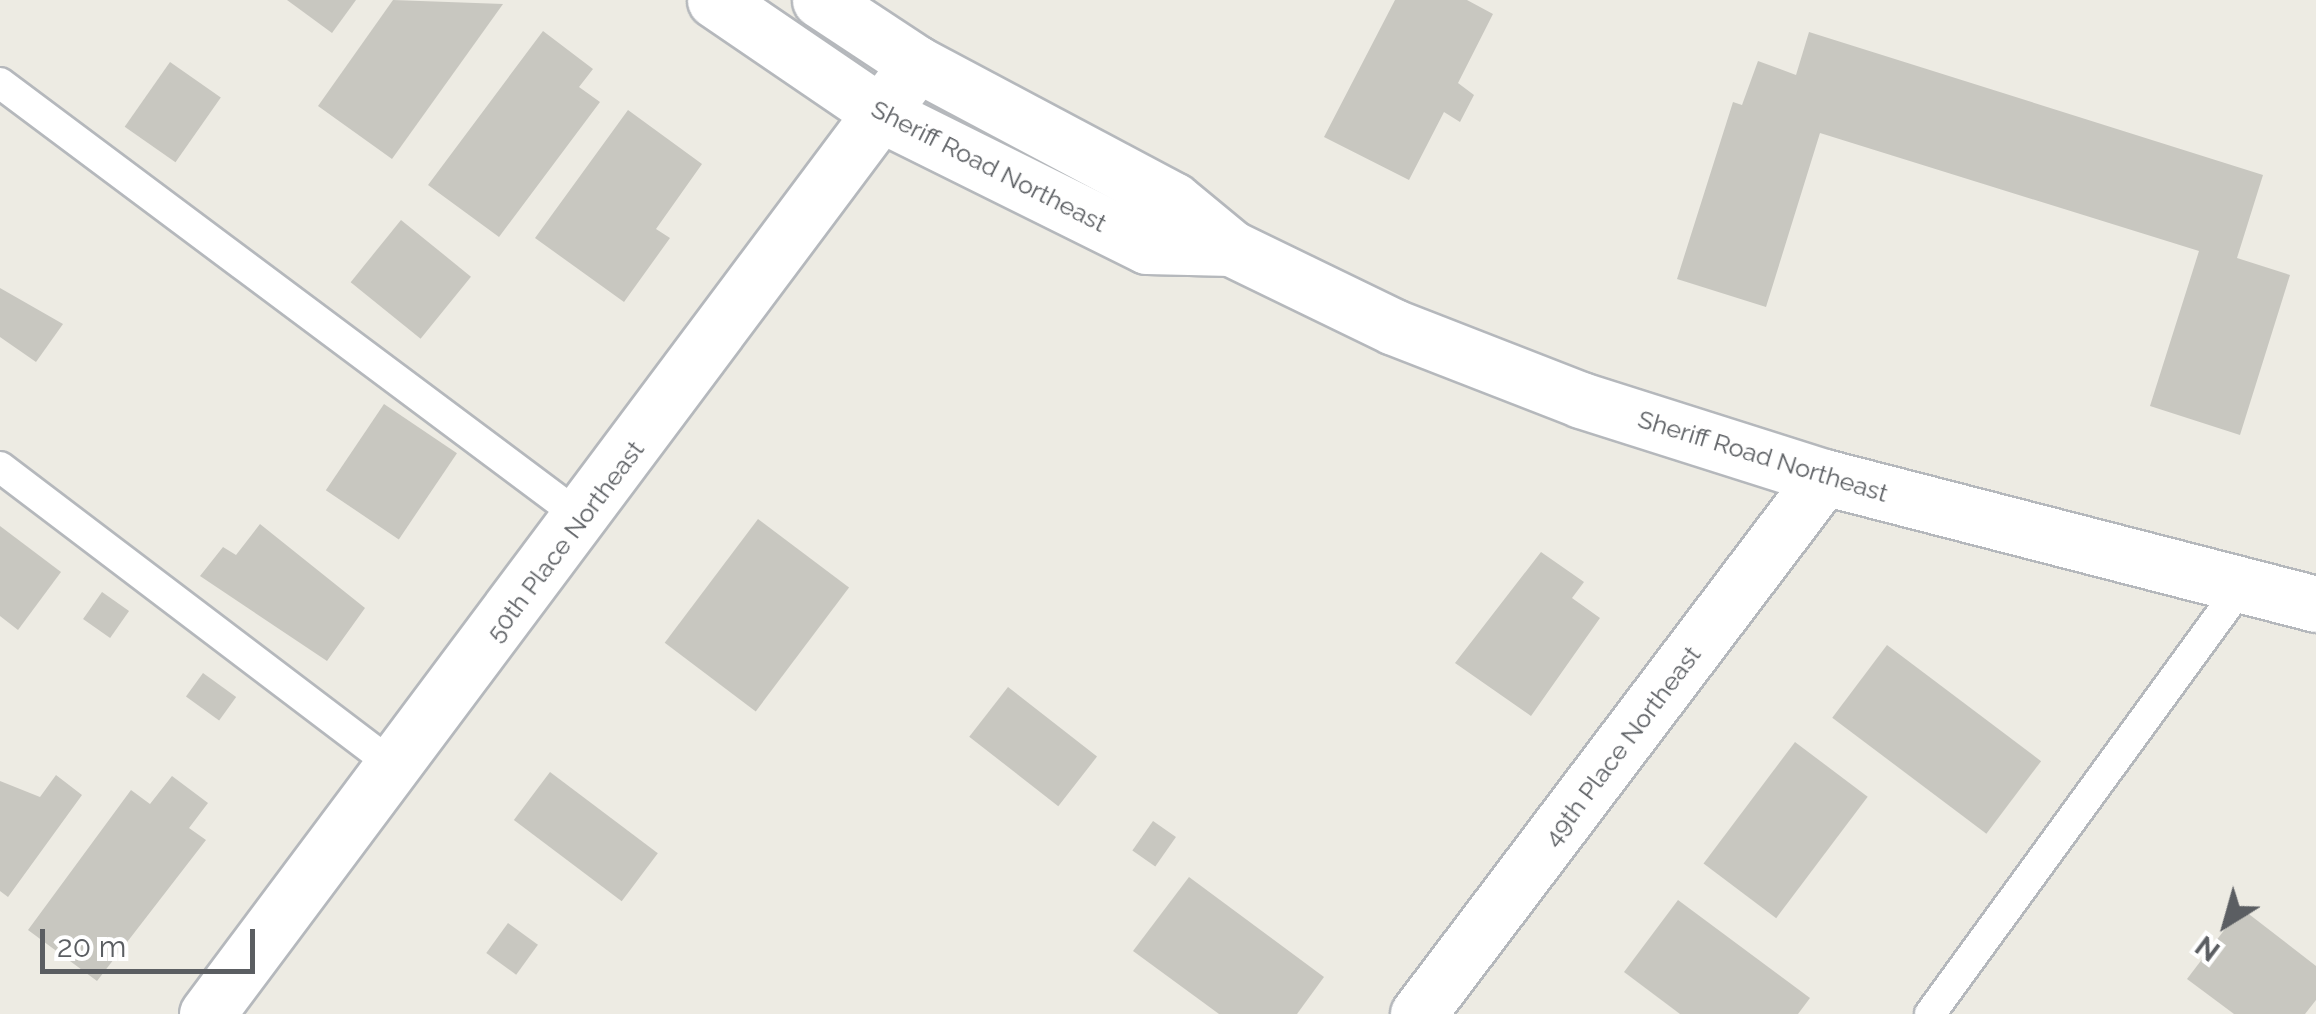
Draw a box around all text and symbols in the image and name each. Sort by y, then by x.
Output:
street label: Sheriff Road Northeast [866,94,1112,238]
street label: Sheriff Road Northeast [1634,404,1892,508]
street label: 50th Place Northeast [480,435,650,647]
street label: 49th Place Northeast [1537,640,1707,852]
north arrow [2176,874,2276,974]
scale bar [45,909,260,971]
text: 20 m [57,929,126,964]
text: N [2189,929,2226,968]

